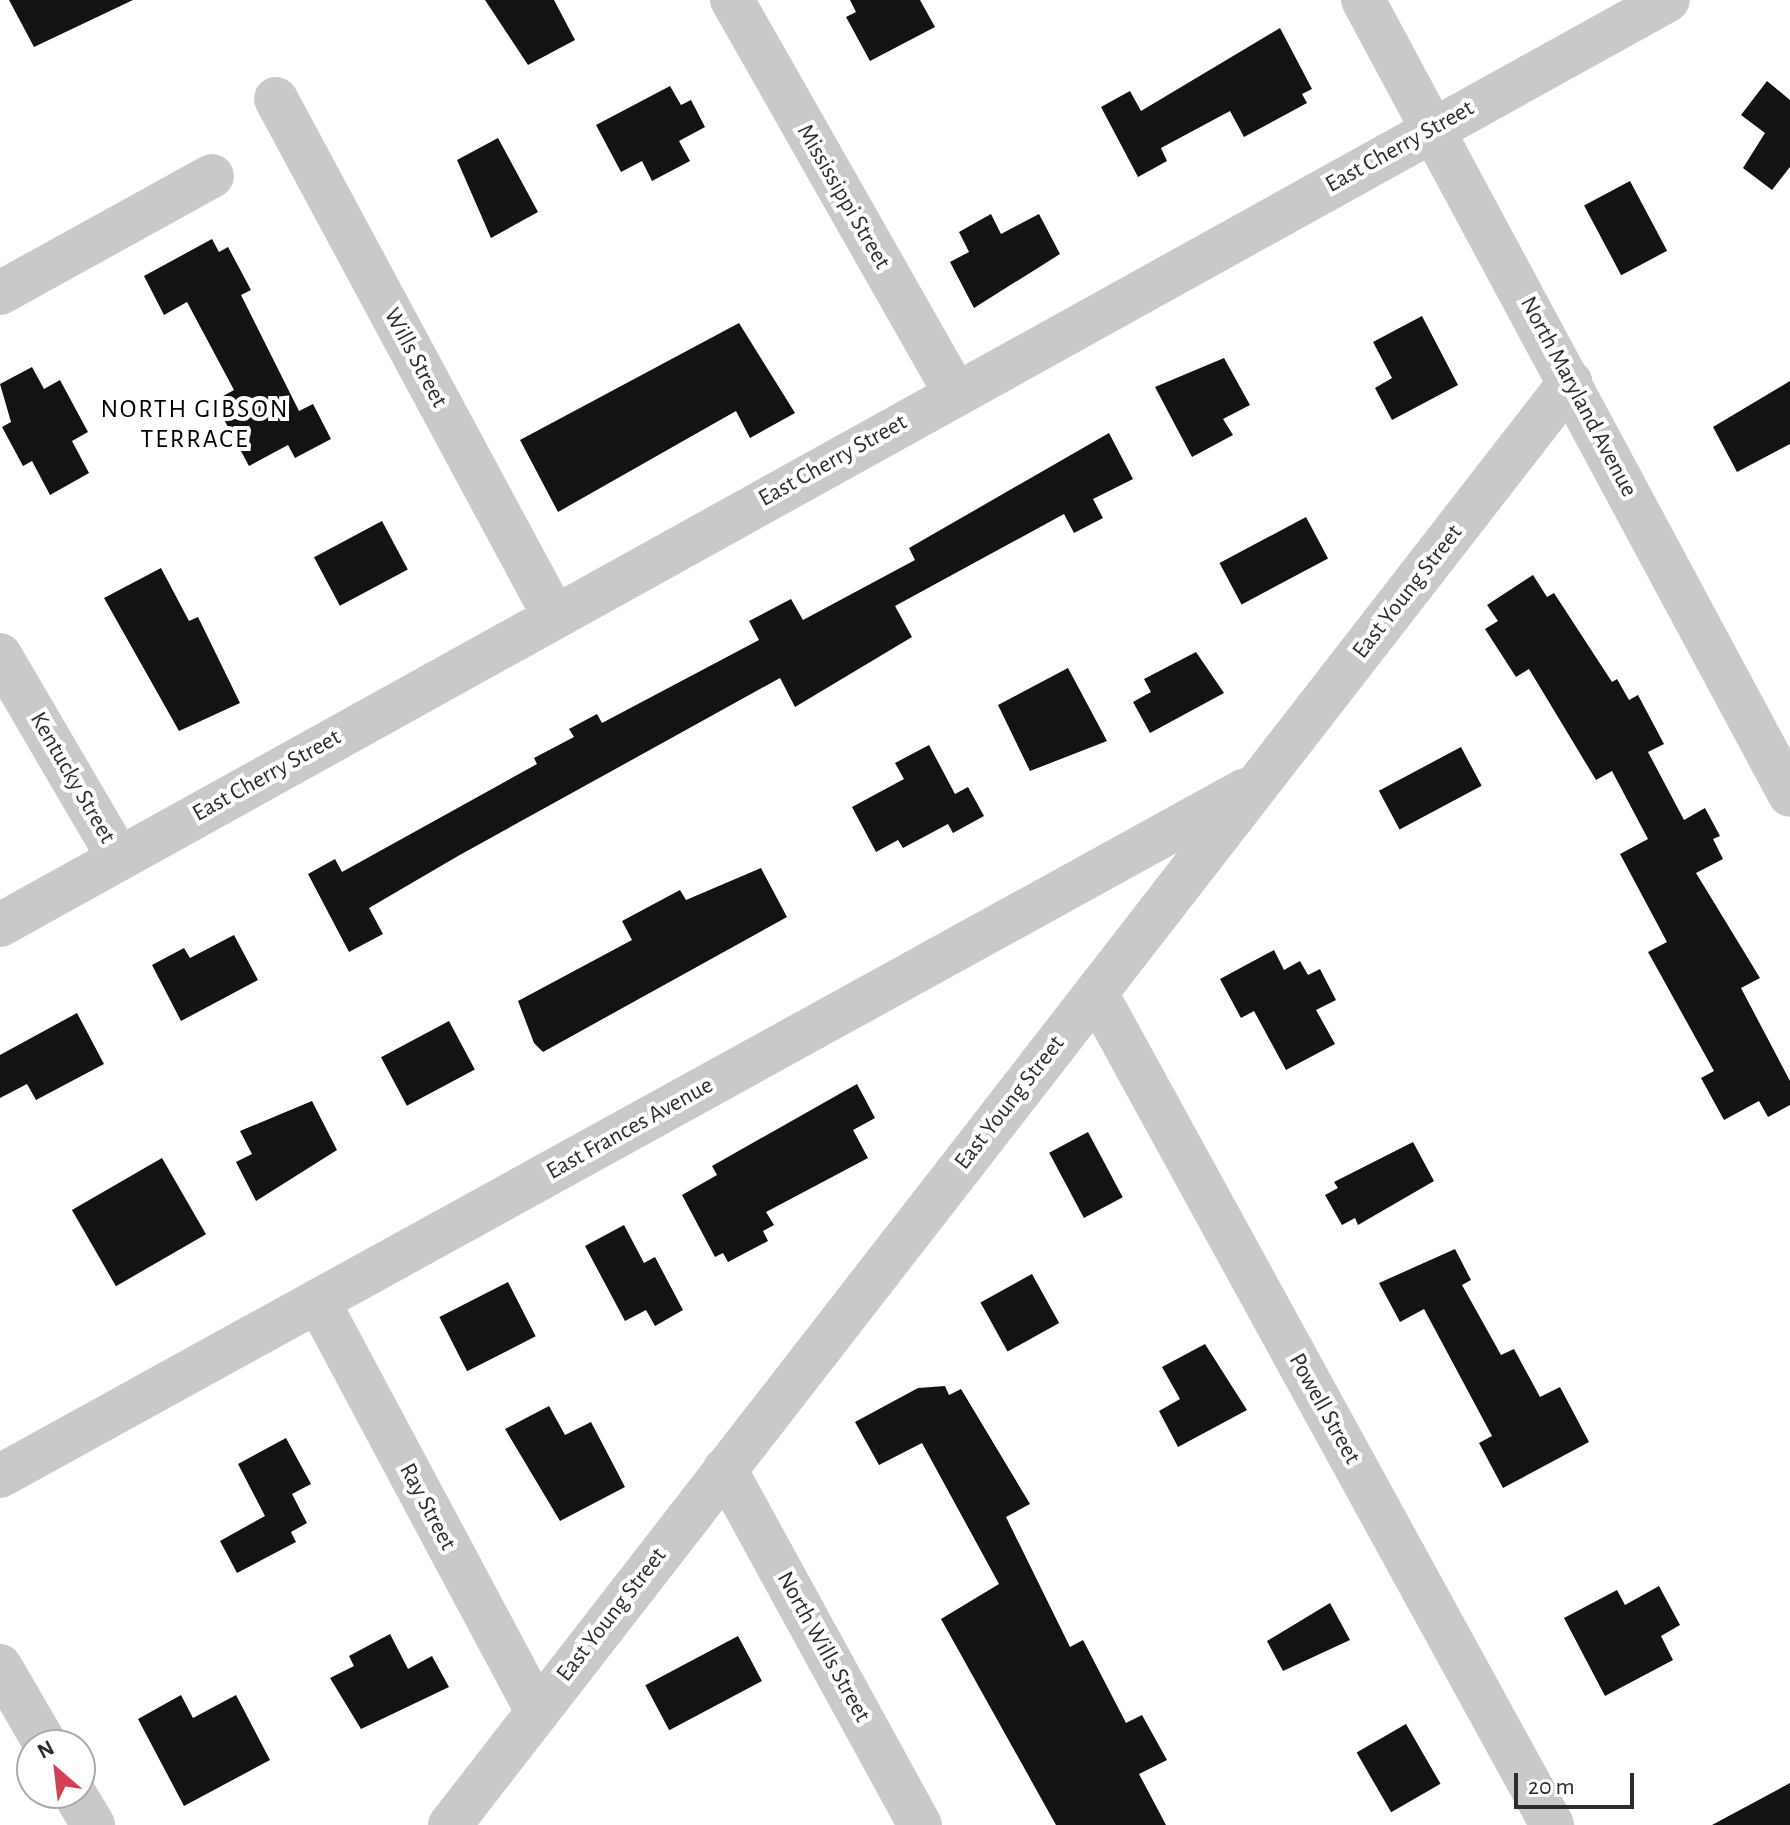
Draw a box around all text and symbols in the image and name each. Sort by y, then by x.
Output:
street label: East Cherry Street [1321,94,1479,200]
street label: Mississippi Street [790,119,896,275]
street label: North Maryland Avenue [1513,292,1643,502]
street label: Wills Street [377,303,453,413]
district label: NORTH GIBSON TERRACE [100,394,290,456]
street label: East Cherry Street [754,408,912,514]
street label: East Young Street [1347,519,1469,665]
street label: Kentucky Street [23,707,121,849]
street label: East Cherry Street [188,723,346,829]
street label: East Young Street [949,1030,1071,1176]
street label: East Frances Avenue [542,1071,718,1187]
street label: Powell Street [1282,1349,1366,1469]
street label: Ray Street [392,1459,462,1555]
street label: East Young Street [551,1542,673,1688]
street label: North Wills Street [770,1567,876,1727]
north arrow [16,1729,96,1809]
text: N [34,1736,58,1763]
scale bar [1518,1757,1638,1807]
text: 20 m [1528,1775,1575,1799]

